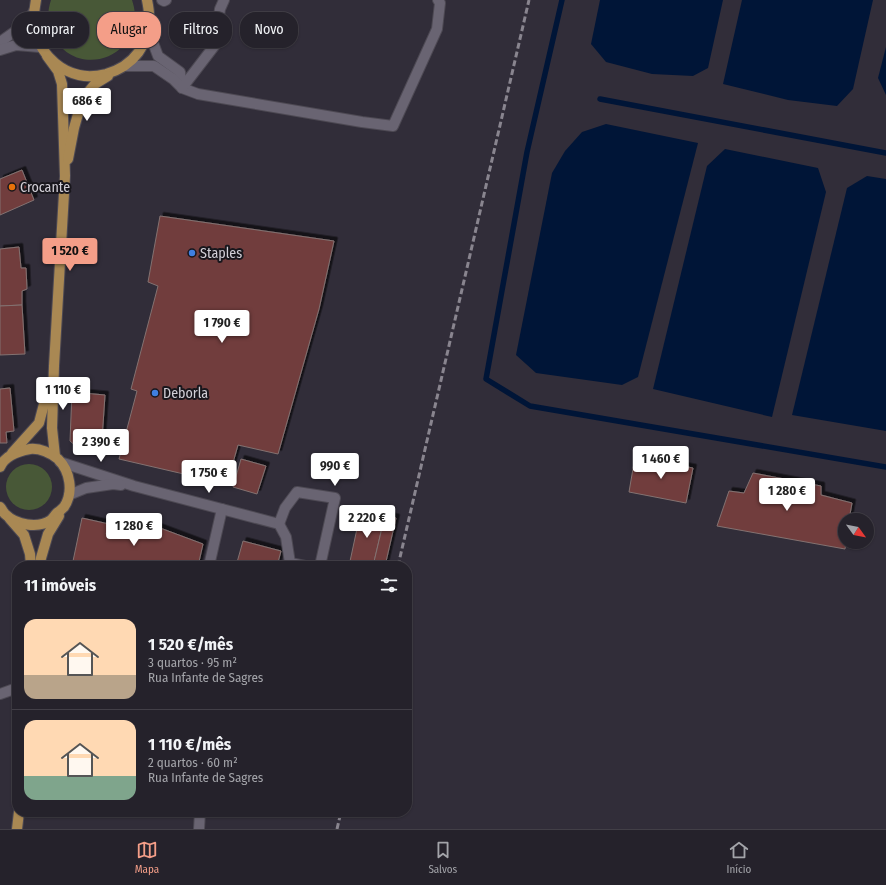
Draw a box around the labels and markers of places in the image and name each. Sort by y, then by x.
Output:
pin: 686 € [59,88,115,122]
place label: Crocante [20,179,70,196]
marker: Crocante [7,182,17,192]
pin: 1 520 € [33,238,107,272]
place label: Staples [200,245,242,262]
marker: Staples [187,248,197,258]
pin: 1 790 € [185,310,259,344]
pin: 1 110 € [26,377,100,411]
place label: Deborla [163,385,208,402]
marker: Deborla [150,388,160,398]
pin: 2 390 € [64,429,138,463]
pin: 1 460 € [624,446,698,480]
pin: 990 € [307,453,363,487]
pin: 1 750 € [172,460,246,494]
pin: 1 280 € [750,478,824,512]
pin: 2 220 € [330,505,404,539]
pin: 1 280 € [97,513,171,547]

